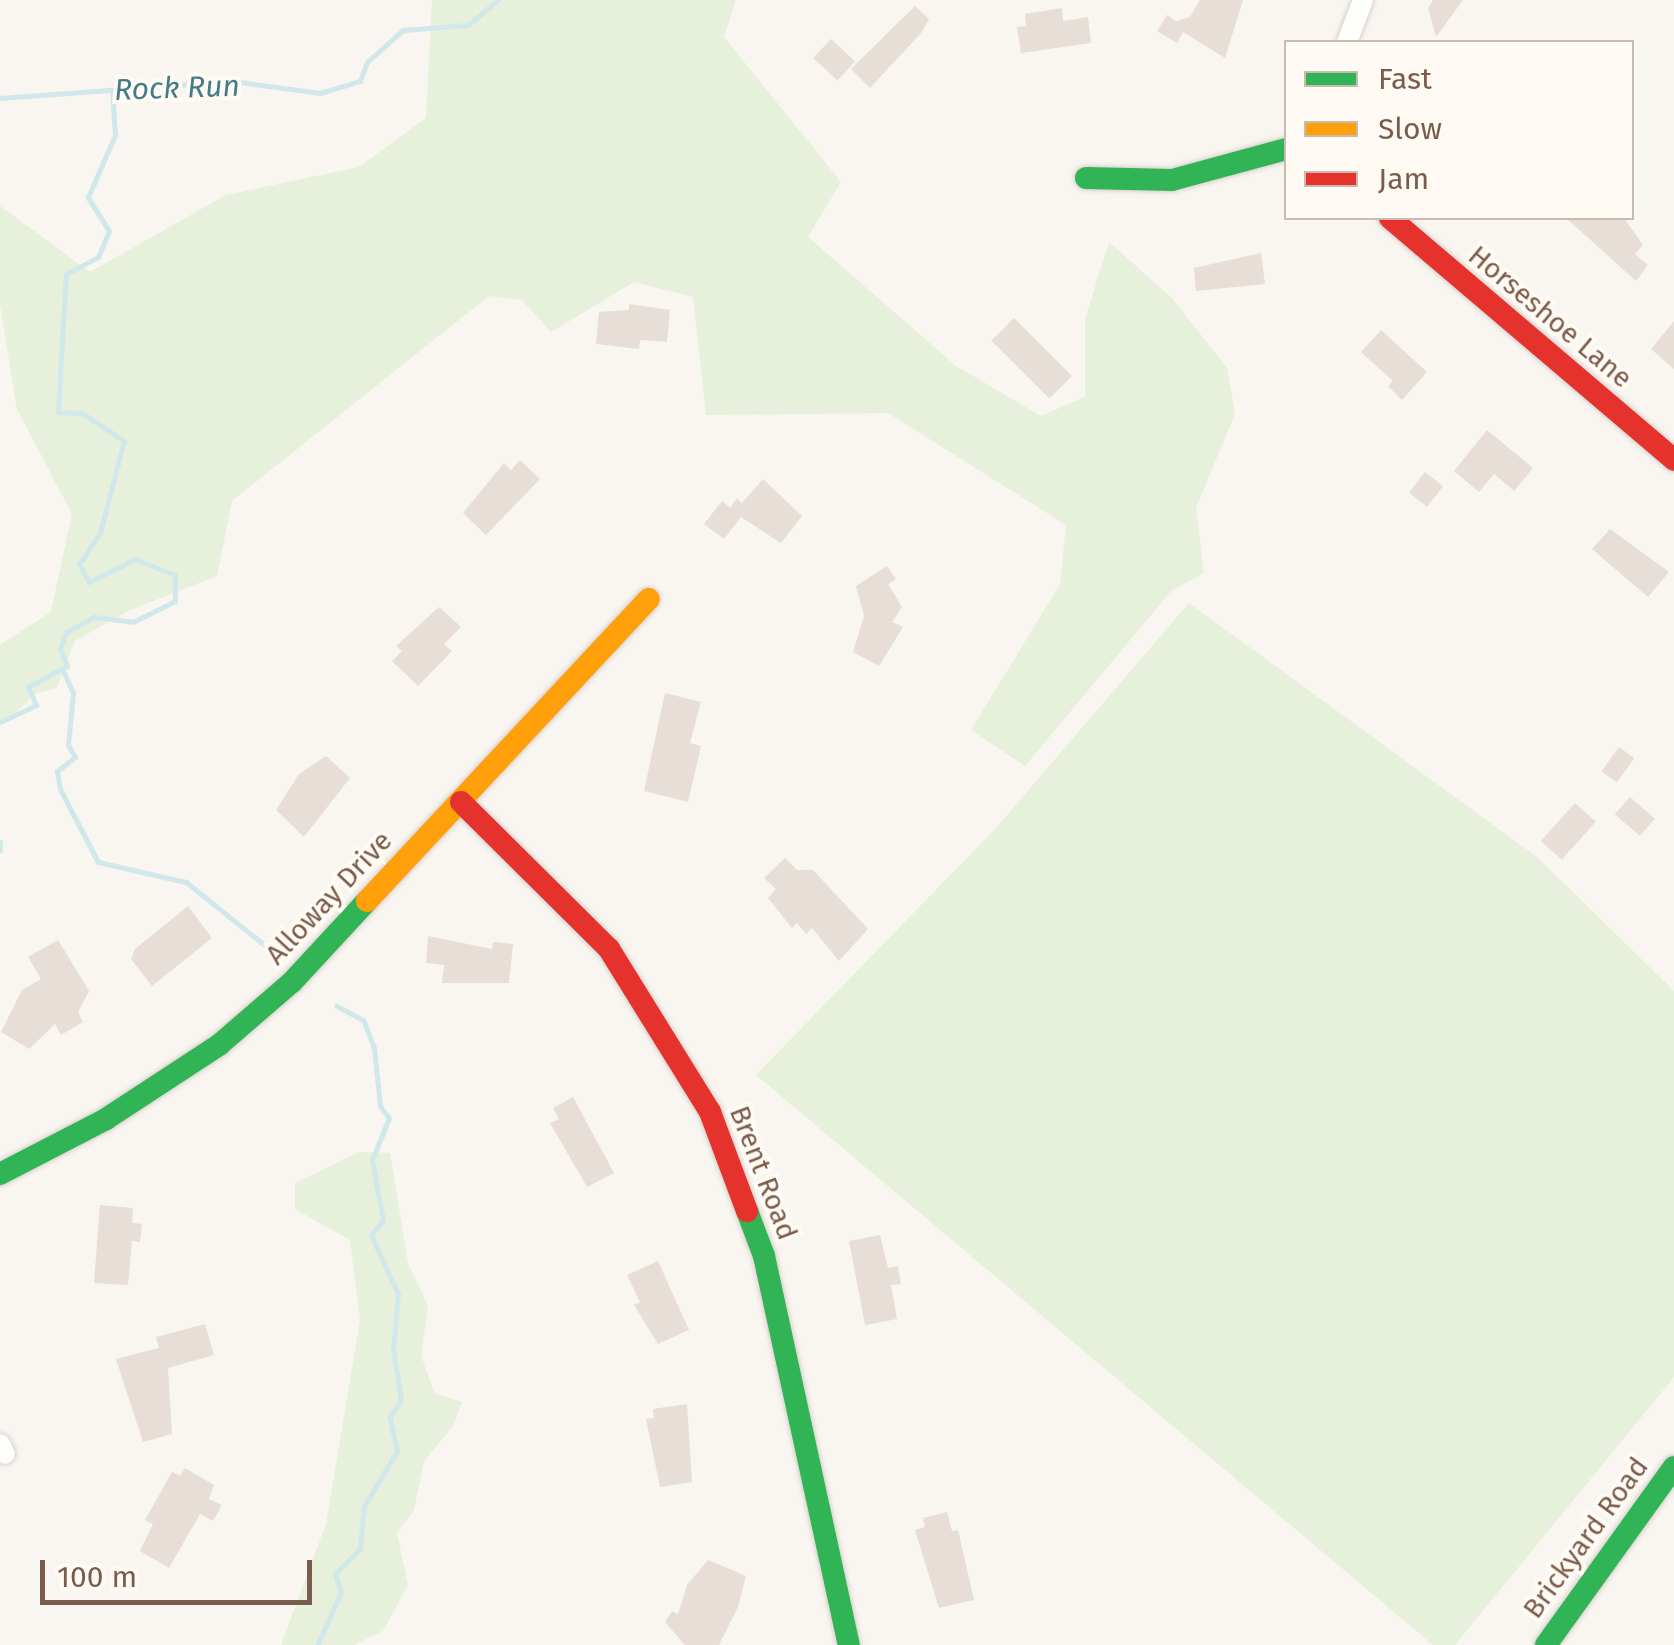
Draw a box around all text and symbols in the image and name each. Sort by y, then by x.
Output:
legend [1284,40,1634,220]
text: Fast [1378,61,1432,97]
water label: Rock Run [114,68,240,108]
text: Slow [1378,111,1442,147]
text: Jam [1378,161,1429,197]
street label: Horseshoe Lane [1461,239,1639,395]
street label: Alloway Drive [259,824,399,972]
street label: Brent Road [722,1101,804,1245]
street label: Brickyard Road [1516,1451,1656,1625]
scale bar [45,1540,318,1602]
text: 100 m [57,1559,137,1595]

